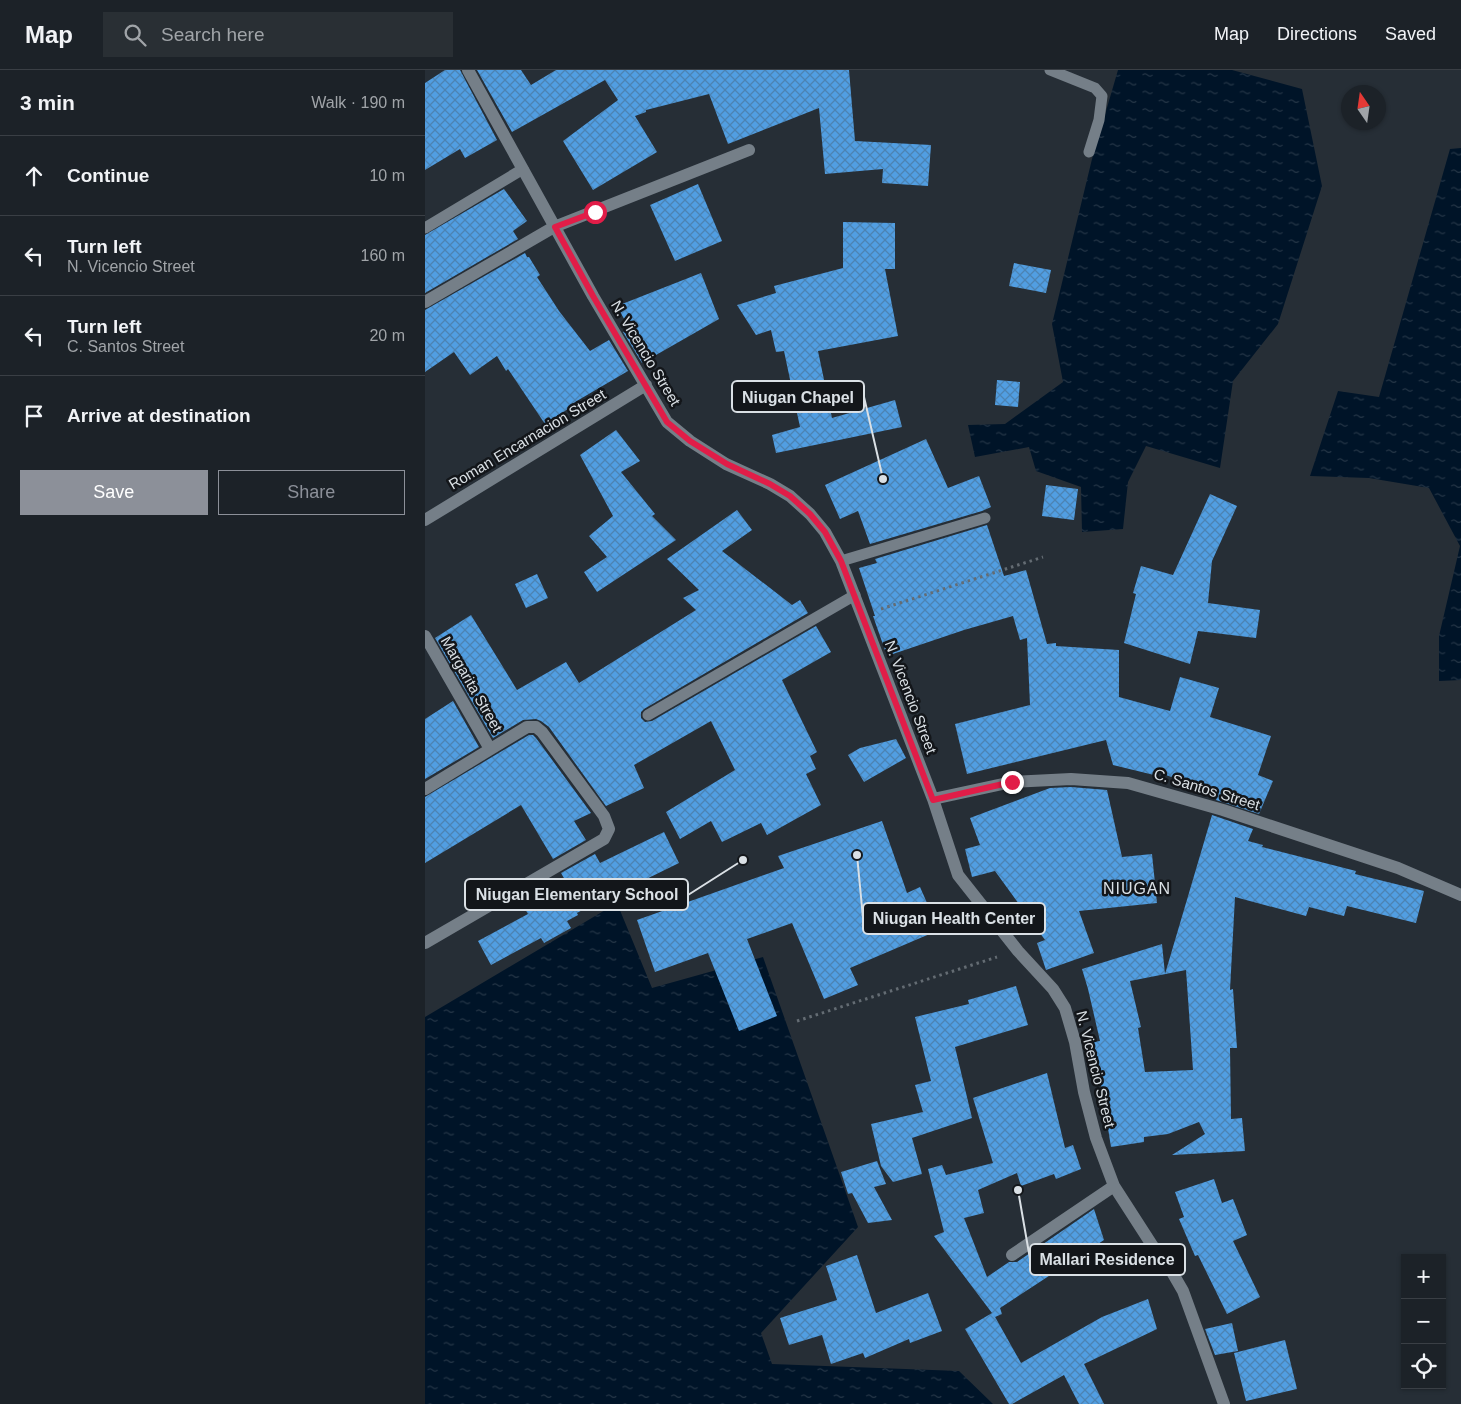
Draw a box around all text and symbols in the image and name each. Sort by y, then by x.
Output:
search box [103,12,453,57]
text: Map [25,21,73,48]
icon: search [121,21,149,49]
text: Search here [161,24,265,45]
text: Map [1214,24,1249,44]
text: Directions [1277,24,1357,44]
text: Saved [1385,24,1436,44]
north arrow [1341,85,1386,130]
text: 3 min [20,91,75,114]
text: Walk · 190 m [311,94,405,111]
icon: ahead [20,162,48,190]
text: Continue [67,165,149,186]
text: 10 m [369,167,405,184]
route start [584,201,607,224]
text: Turn left [67,236,142,257]
icon: left [20,242,48,270]
text: 160 m [361,247,405,264]
text: N. Vicencio Street [67,258,195,275]
street label: N. Vicencio Street [608,297,685,409]
text: Turn left [67,316,142,337]
icon: left [20,322,48,350]
text: 20 m [369,327,405,344]
text: C. Santos Street [67,338,184,355]
callout: Niugan Chapel [732,381,864,412]
street label: Roman Encarnacion Street [445,385,609,493]
text: Niugan Chapel [742,389,854,406]
icon: arrive [20,402,48,430]
text: Arrive at destination [67,405,251,426]
button: Save [20,470,208,515]
button: Share [218,470,405,515]
street label: Margarita Street [438,633,507,736]
street label: N. Vicencio Street [882,638,941,757]
street label: C. Santos Street [1152,765,1263,813]
route end [1001,771,1024,794]
callout: Niugan Elementary School [465,879,688,910]
district label: NIUGAN [1103,880,1171,897]
text: Niugan Elementary School [476,886,678,903]
callout: Niugan Health Center [863,903,1045,934]
text: Niugan Health Center [873,910,1035,927]
street label: N. Vicencio Street [1073,1009,1119,1130]
callout: Mallari Residence [1030,1244,1185,1275]
text: Mallari Residence [1039,1251,1175,1268]
map controls [1401,1254,1446,1389]
button: + [1401,1254,1446,1299]
button: − [1401,1299,1446,1344]
button: locate [1401,1344,1446,1389]

